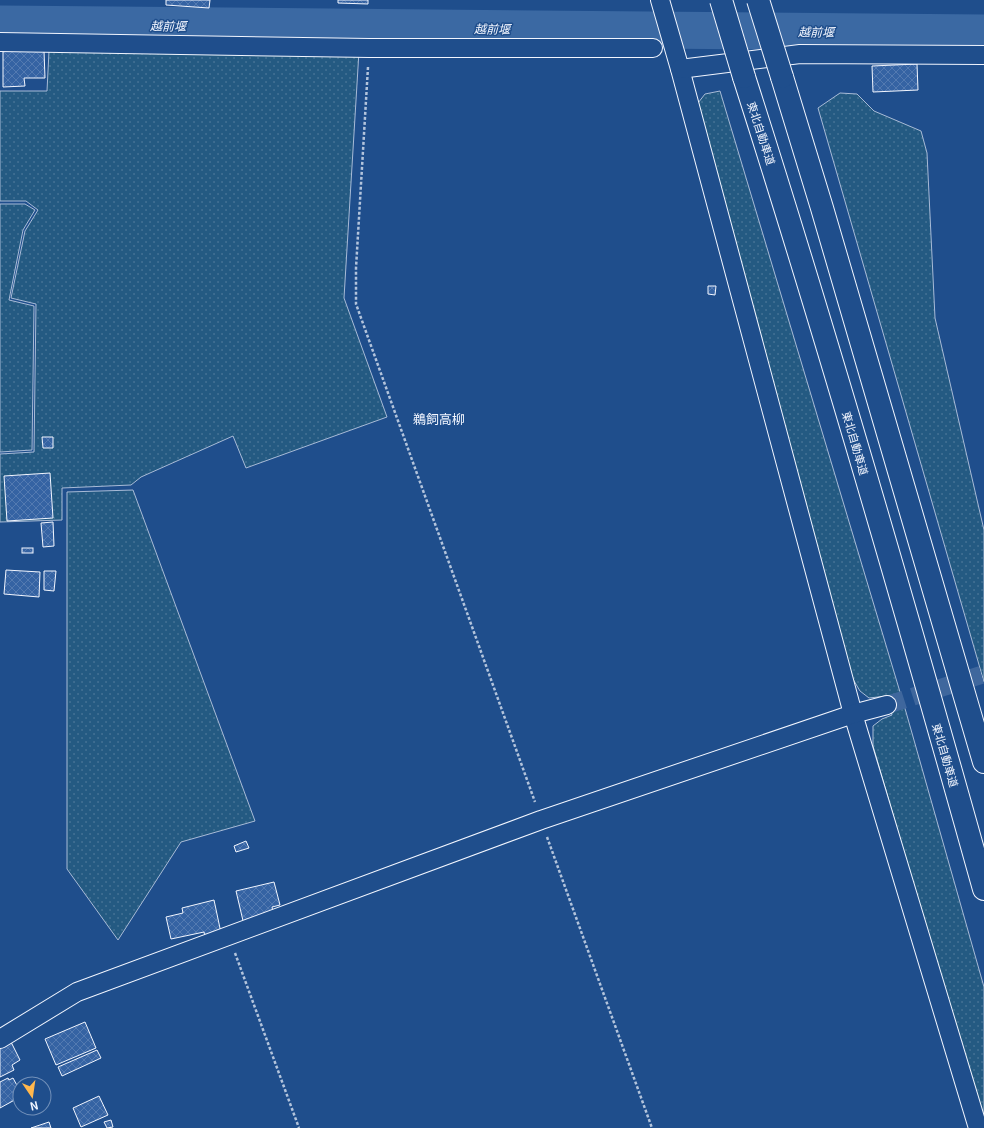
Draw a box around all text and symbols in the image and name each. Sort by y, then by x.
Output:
water label: 越前堰 [150,16,188,34]
water label: 越前堰 [474,19,512,37]
water label: 越前堰 [798,22,836,40]
street label: 東北自動車道 [744,99,780,167]
district label: 鵜飼高柳 [413,409,465,428]
street label: 東北自動車道 [839,409,873,477]
street label: 東北自動車道 [929,721,963,789]
north arrow [12,1076,52,1116]
text: N [29,1098,40,1115]

